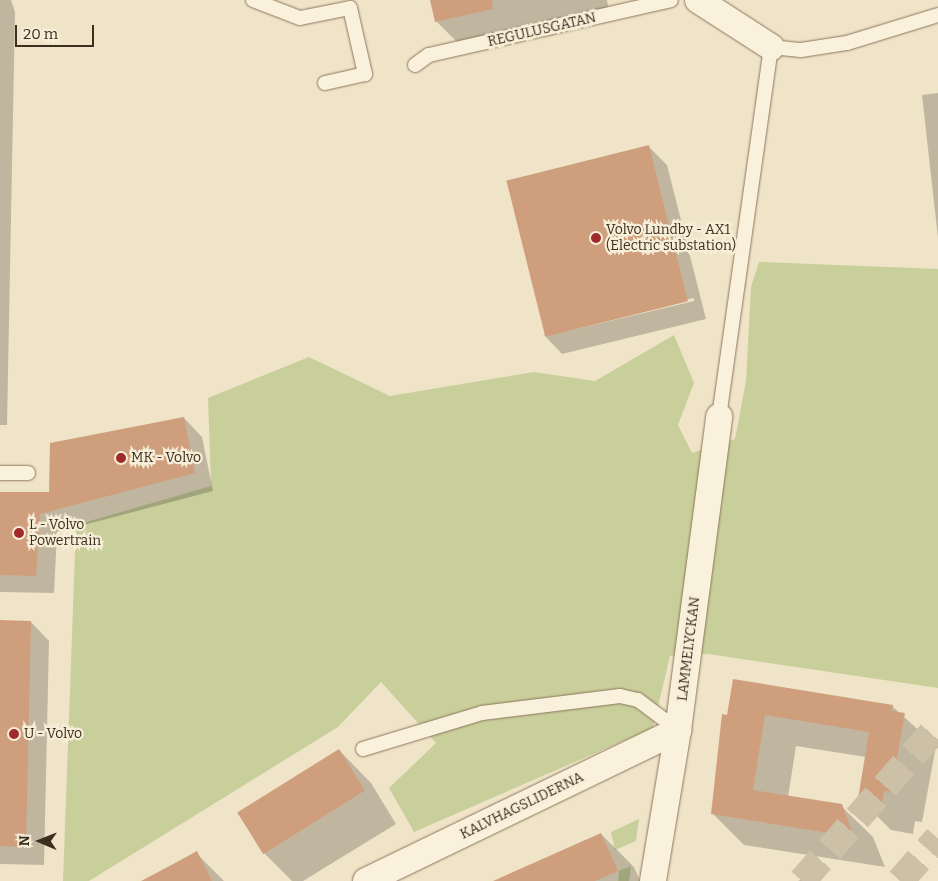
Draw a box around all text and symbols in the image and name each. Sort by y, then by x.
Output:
street label: REGULUSGATAN [486,9,598,51]
scale bar [18,15,96,47]
text: 20 m [23,25,58,43]
place label: Volvo Lundby - AX1 (Electric substation) [606,222,736,254]
marker: Volvo Lundby - AX1 (Electric substation) [590,232,602,244]
place label: MK - Volvo [131,450,201,466]
marker: MK - Volvo [115,452,127,464]
place label: L - Volvo Powertrain [29,517,101,550]
marker: L - Volvo Powertrain [13,527,25,539]
street label: LAMMELYCKAN [674,596,704,702]
place label: U - Volvo [24,726,82,742]
marker: U - Volvo [8,728,20,740]
street label: KALVHAGSLIDERNA [458,769,586,843]
north arrow [15,816,65,866]
text: N [16,835,33,846]

